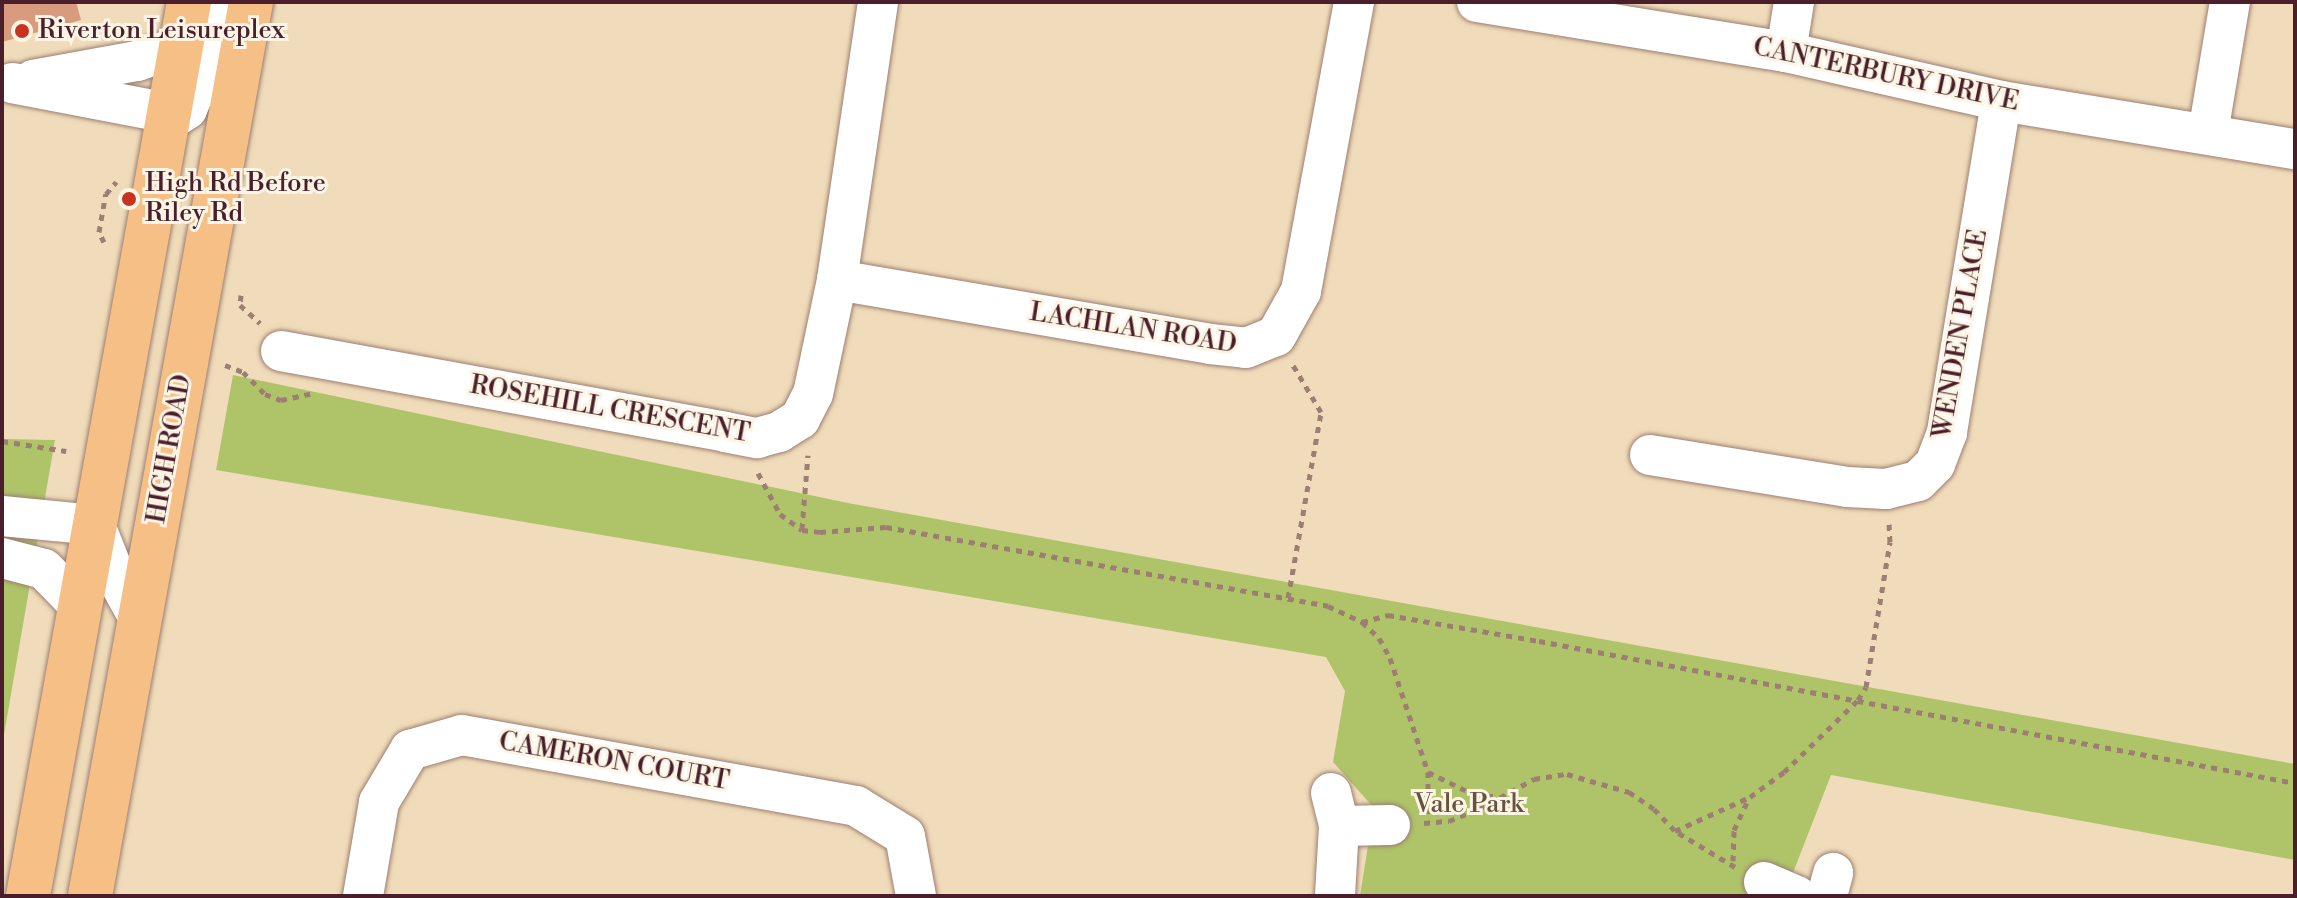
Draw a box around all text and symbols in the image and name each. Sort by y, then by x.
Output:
place label: Riverton Leisureplex [38,15,285,47]
marker: Riverton Leisureplex [13,22,31,40]
street label: CANTERBURY DRIVE [1750,32,2022,118]
place label: High Rd Before Riley Rd [145,168,326,230]
marker: High Rd Before Riley Rd [120,190,138,208]
street label: WENDEN PLACE [1927,227,1995,441]
street label: LACHLAN ROAD [1027,297,1239,361]
street label: ROSEHILL CRESCENT [468,370,752,450]
street label: HIGH ROAD [142,372,198,526]
street label: CAMERON COURT [496,726,732,798]
park label: Vale Park [1414,789,1524,821]

